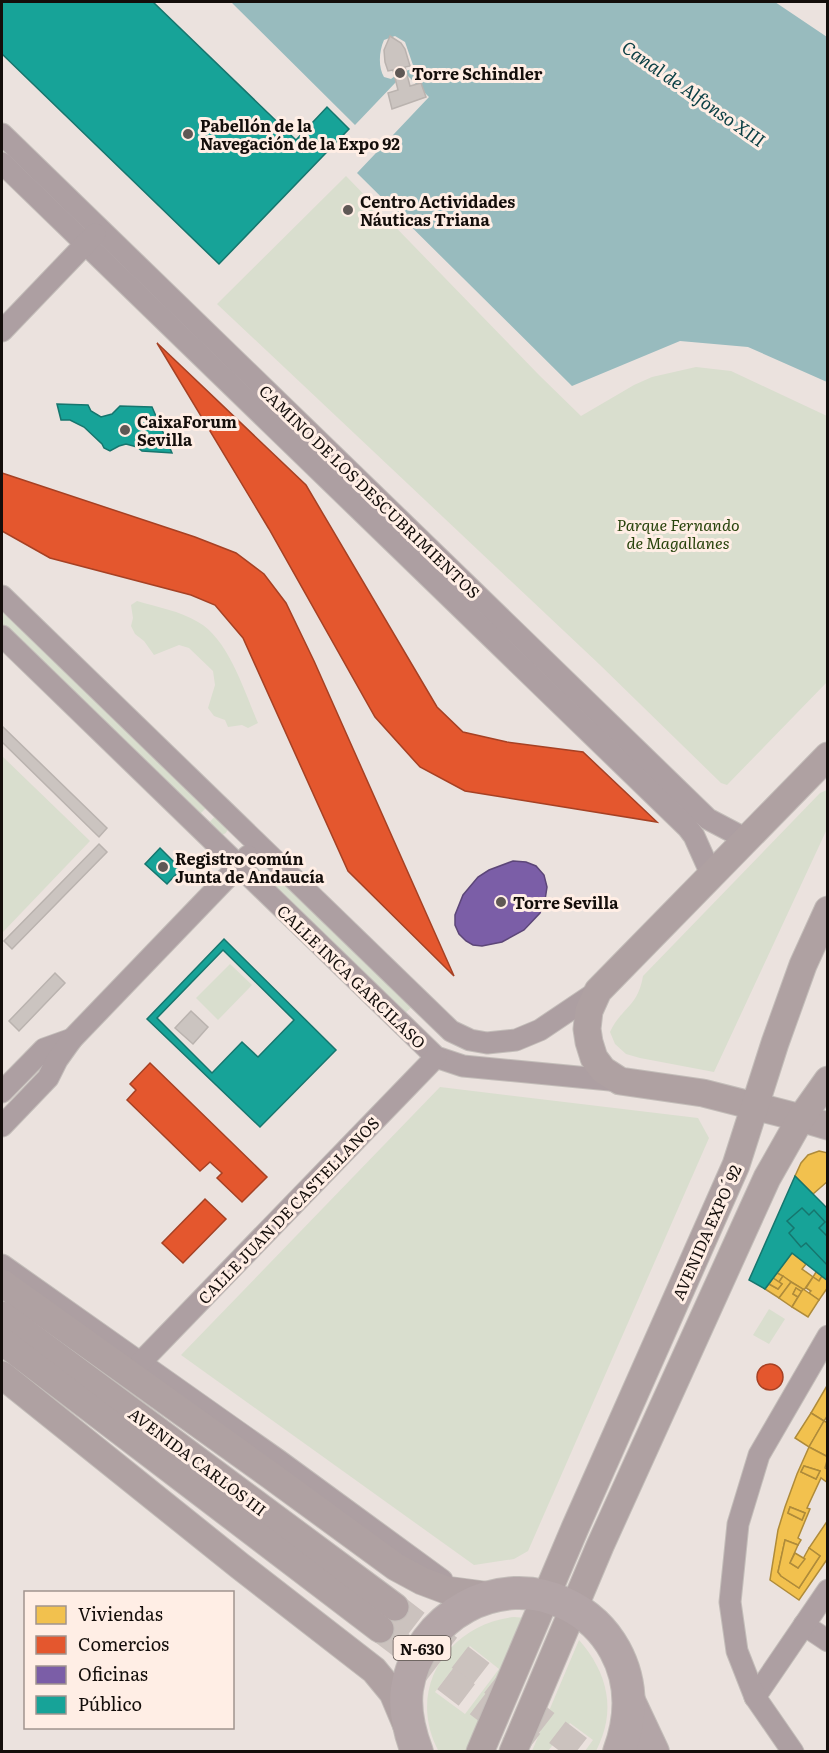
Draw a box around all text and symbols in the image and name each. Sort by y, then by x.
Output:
water label: Canal de Alfonso XIII [617,33,772,153]
place label: Torre Schindler [412,61,543,85]
marker: Torre Schindler [393,66,407,80]
place label: Pabellón de la Navegación de la Expo 92 [200,113,400,155]
marker: Pabellón de la Navegación de la Expo 92 [181,127,195,141]
place label: Centro Actividades Náuticas Triana [360,189,515,231]
marker: Centro Actividades Náuticas Triana [341,203,355,217]
street label: CAMINO DE LOS DESCUBRIMIENTOS [254,379,486,603]
place label: CaixaForum Sevilla [137,409,237,451]
marker: CaixaForum Sevilla [118,423,132,437]
park label: Parque Fernando de Magallanes [616,512,740,554]
place label: Registro común Junta de Andaucía [175,846,325,888]
marker: Registro común Junta de Andaucía [156,860,170,874]
place label: Torre Sevilla [513,890,619,914]
marker: Torre Sevilla [494,895,508,909]
street label: CALLE INCA GARCILASO [272,899,432,1053]
street label: CALLE JUAN DE CASTELLANOS [192,1111,384,1309]
street label: AVENIDA EXPO´92 [665,1160,747,1304]
street label: AVENIDA CARLOS III [124,1401,272,1521]
legend [24,1591,234,1729]
text: Viviendas [78,1600,163,1627]
text: Comercios [78,1630,169,1657]
road number: N-630 [394,1636,450,1660]
text: Oficinas [78,1660,148,1687]
text: Público [78,1690,142,1717]

